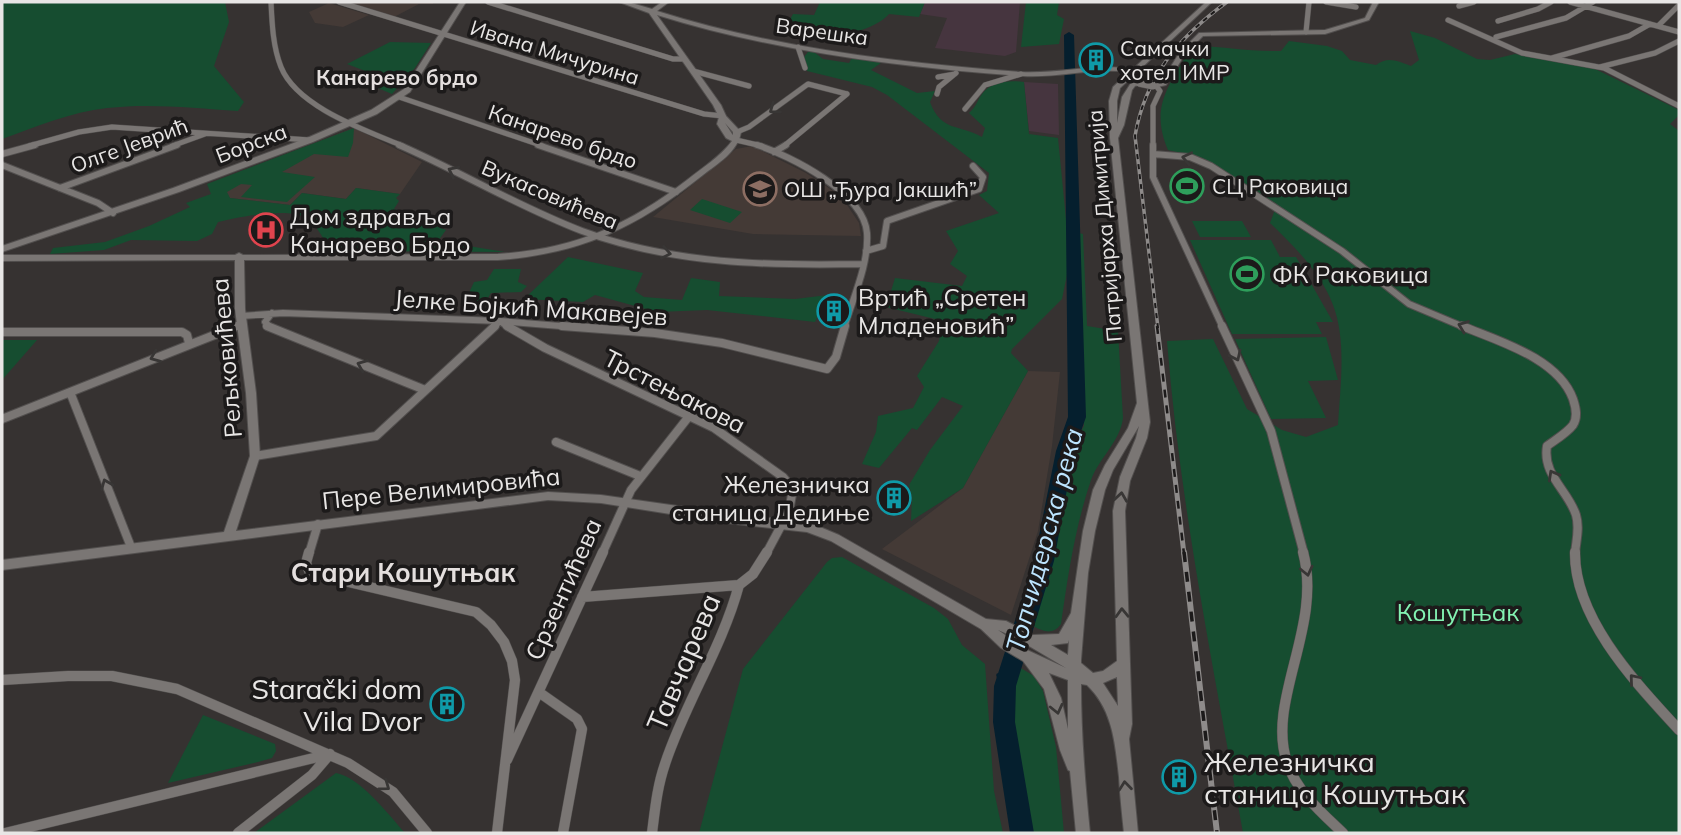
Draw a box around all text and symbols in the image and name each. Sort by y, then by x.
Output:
street label: Варешка [774,12,870,50]
street label: Ивана Мичурина [467,14,643,90]
place label: Самачки хотел ИМР [1120,35,1230,85]
building icon: Самачки хотел ИМР [1077,41,1115,79]
district label: Канарево брдо [316,64,478,90]
street label: Канарево брдо [485,98,641,174]
one-way arrow [769,100,782,113]
street label: Патријарха Димитрија [1081,109,1127,343]
street label: Олге Јеврић [67,112,191,178]
street label: Борска [212,118,290,168]
one-way arrow [1181,151,1193,166]
street label: Вукасовићева [478,154,622,234]
one-way arrow [448,165,460,179]
sports icon: СЦ Раковица [1168,167,1206,205]
school or university icon: ОШ „Ђура Јакшић” [741,170,779,208]
place label: СЦ Раковица [1212,173,1348,199]
place label: ОШ „Ђура Јакшић” [784,176,977,202]
place label: Дом здравља Канарево Брдо [290,201,470,259]
hospital icon: Дом здравља Канарево Брдо [247,211,285,249]
one-way arrow [660,245,672,260]
sports icon: ФК Раковица [1228,255,1266,293]
place label: ФК Раковица [1272,259,1429,289]
street label: Рељковићева [204,277,248,439]
street label: Јелке Бојкић Макавејев [393,282,669,332]
place label: Вртић „Сретен Младеновић” [858,282,1026,340]
building icon: Вртић „Сретен Младеновић” [815,292,853,330]
one-way arrow [1457,321,1469,335]
street label: Трстењакова [599,342,751,440]
one-way arrow [150,349,163,363]
one-way arrow [1228,349,1242,361]
one-way arrow [357,359,369,373]
water label: Топчидерска река [998,424,1090,656]
street label: Пере Велимировића [320,461,562,515]
place label: Железничка станица Дедиње [672,469,870,527]
one-way arrow [1548,469,1561,482]
one-way arrow [100,478,114,490]
building icon: Железничка станица Дедиње [875,479,913,517]
one-way arrow [1114,491,1129,502]
street label: Срзентићева [518,514,608,664]
district label: Стари Кошутњак [291,556,515,589]
one-way arrow [1299,565,1313,577]
street label: Тавчарева [638,588,728,736]
park label: Кошутњак [1397,597,1519,627]
one-way arrow [1115,608,1130,619]
place label: Starački dom Vila Dvor [252,671,423,738]
one-way arrow [1630,674,1642,687]
building icon: Starački dom Vila Dvor [428,685,466,723]
one-way arrow [1049,703,1064,715]
place label: Железничка станица Кошутњак [1204,744,1467,811]
building icon: Железничка станица Кошутњак [1160,758,1198,796]
one-way arrow [377,778,390,791]
one-way arrow [1118,780,1133,791]

